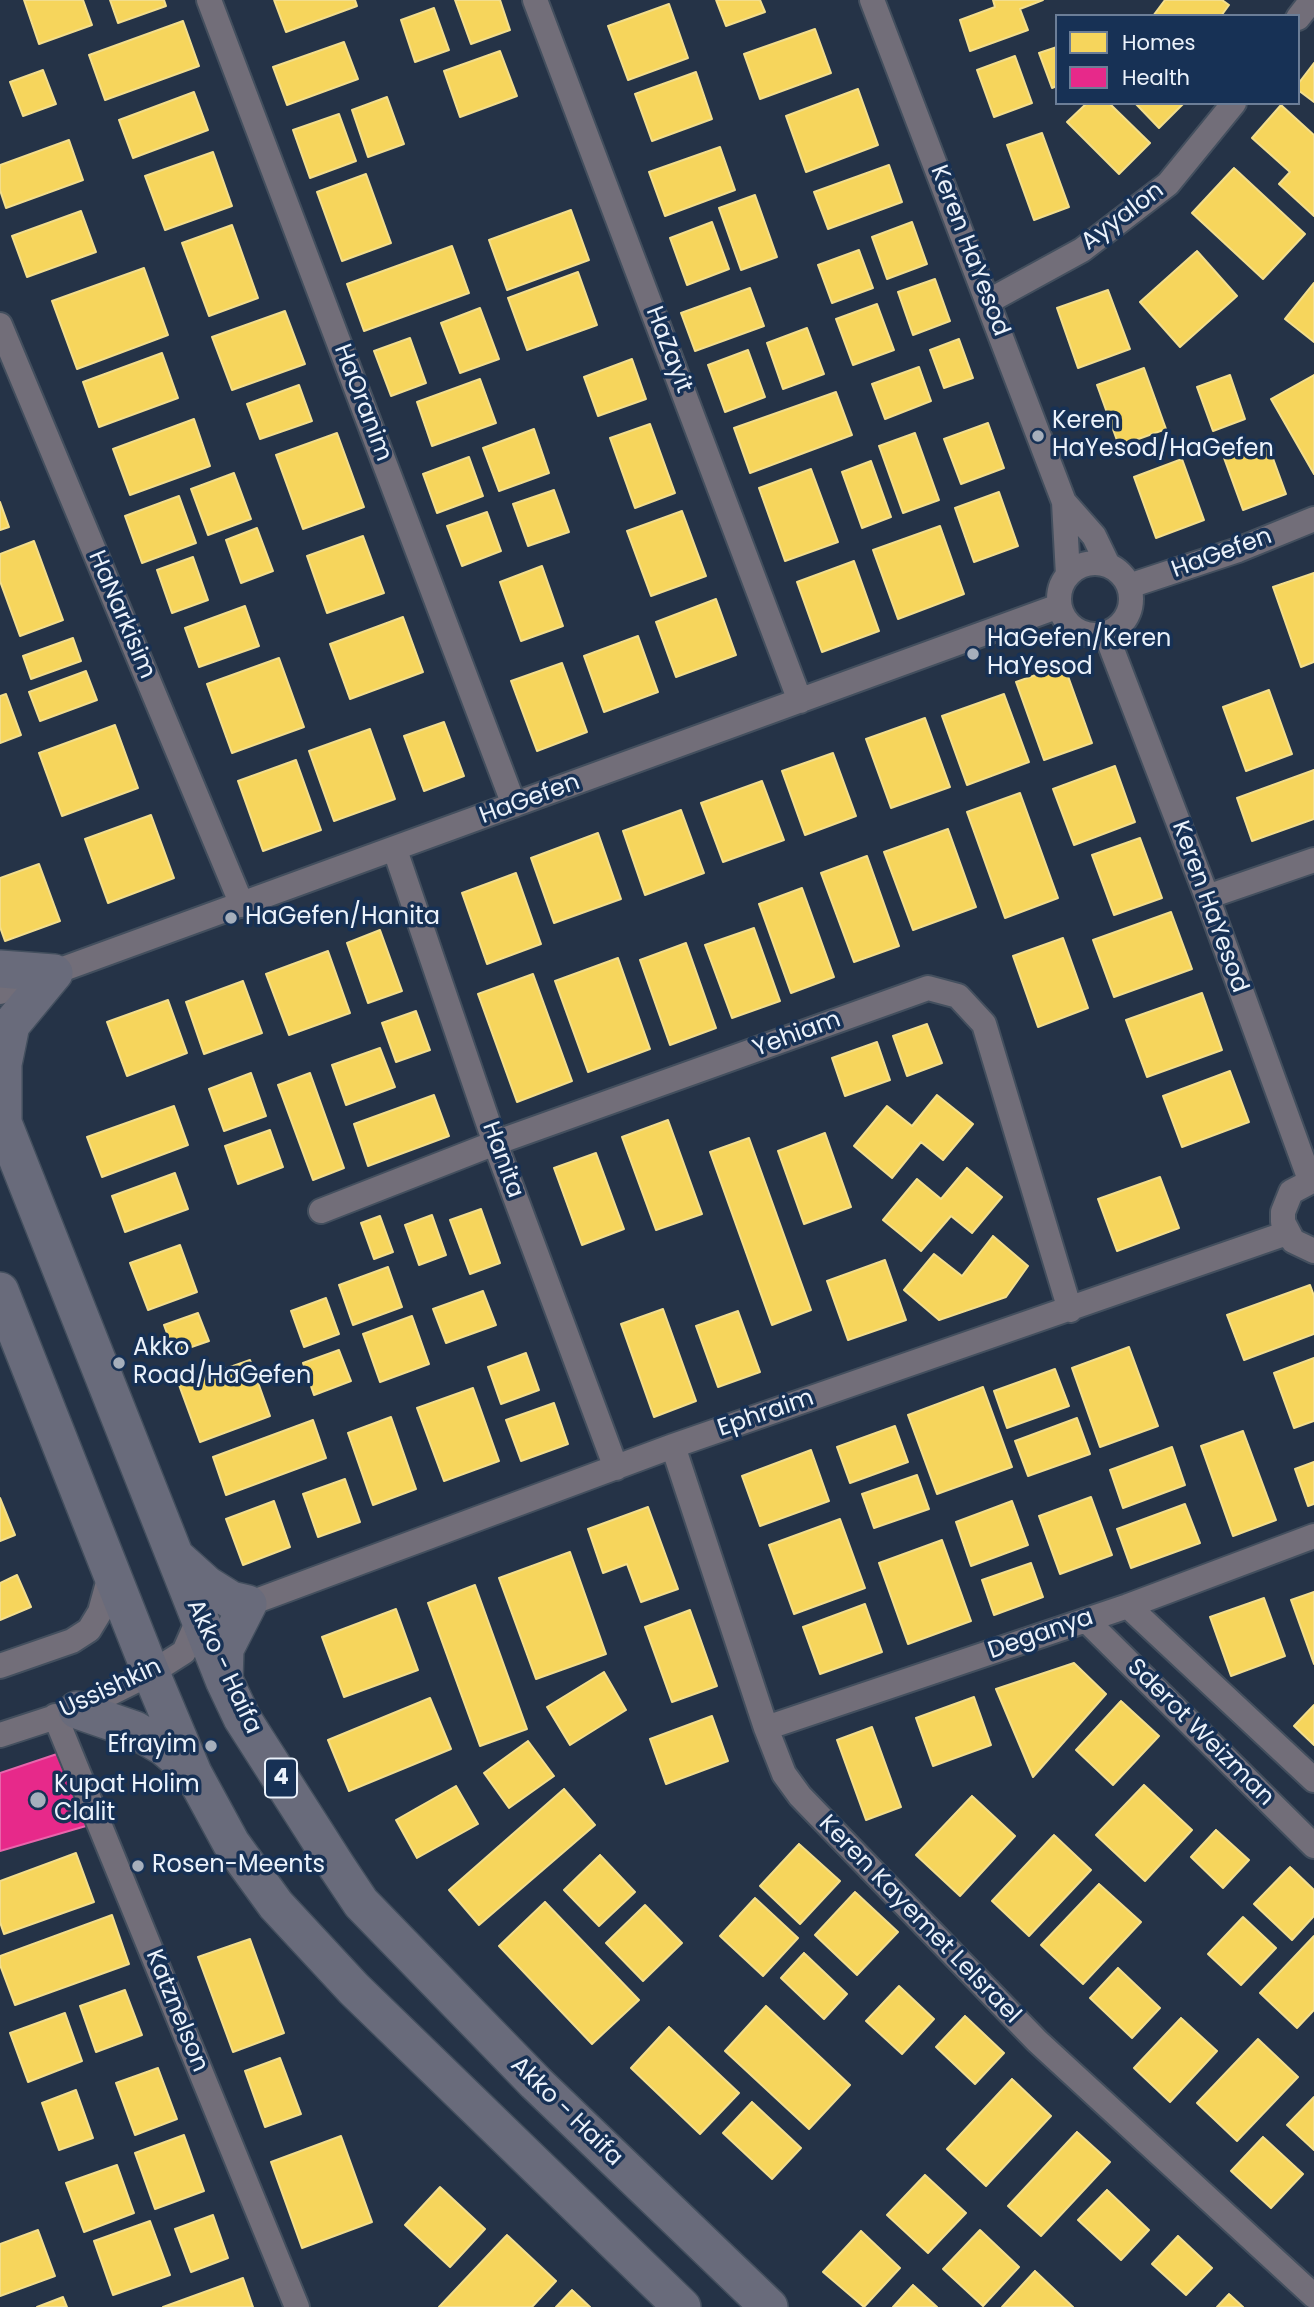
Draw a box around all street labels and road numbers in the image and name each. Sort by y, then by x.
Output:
street label: Keren HaYesod [923,161,1015,341]
street label: Ayyalon [1076,177,1170,257]
street label: HaZayit [638,303,698,397]
street label: HaOranim [327,340,397,466]
street label: HaGefen [1168,523,1276,585]
street label: HaNarkisim [81,547,161,683]
street label: HaGefen [476,769,584,831]
street label: Keren HaYesod [1165,817,1253,997]
street label: Yehiam [749,1006,845,1064]
street label: Hanita [475,1118,529,1202]
street label: Ephraim [714,1384,818,1444]
street label: Akko - Haifa [179,1595,267,1739]
street label: Deganya [985,1604,1097,1666]
street label: Ussishkin [56,1653,166,1725]
street label: Sderot Weizman [1120,1653,1280,1813]
road number: 4 [265,1758,297,1798]
street label: Keren Kayemet LeIsrael [812,1810,1026,2030]
street label: Katznelson [138,1946,214,2076]
street label: Akko - Haifa [504,2051,628,2173]

